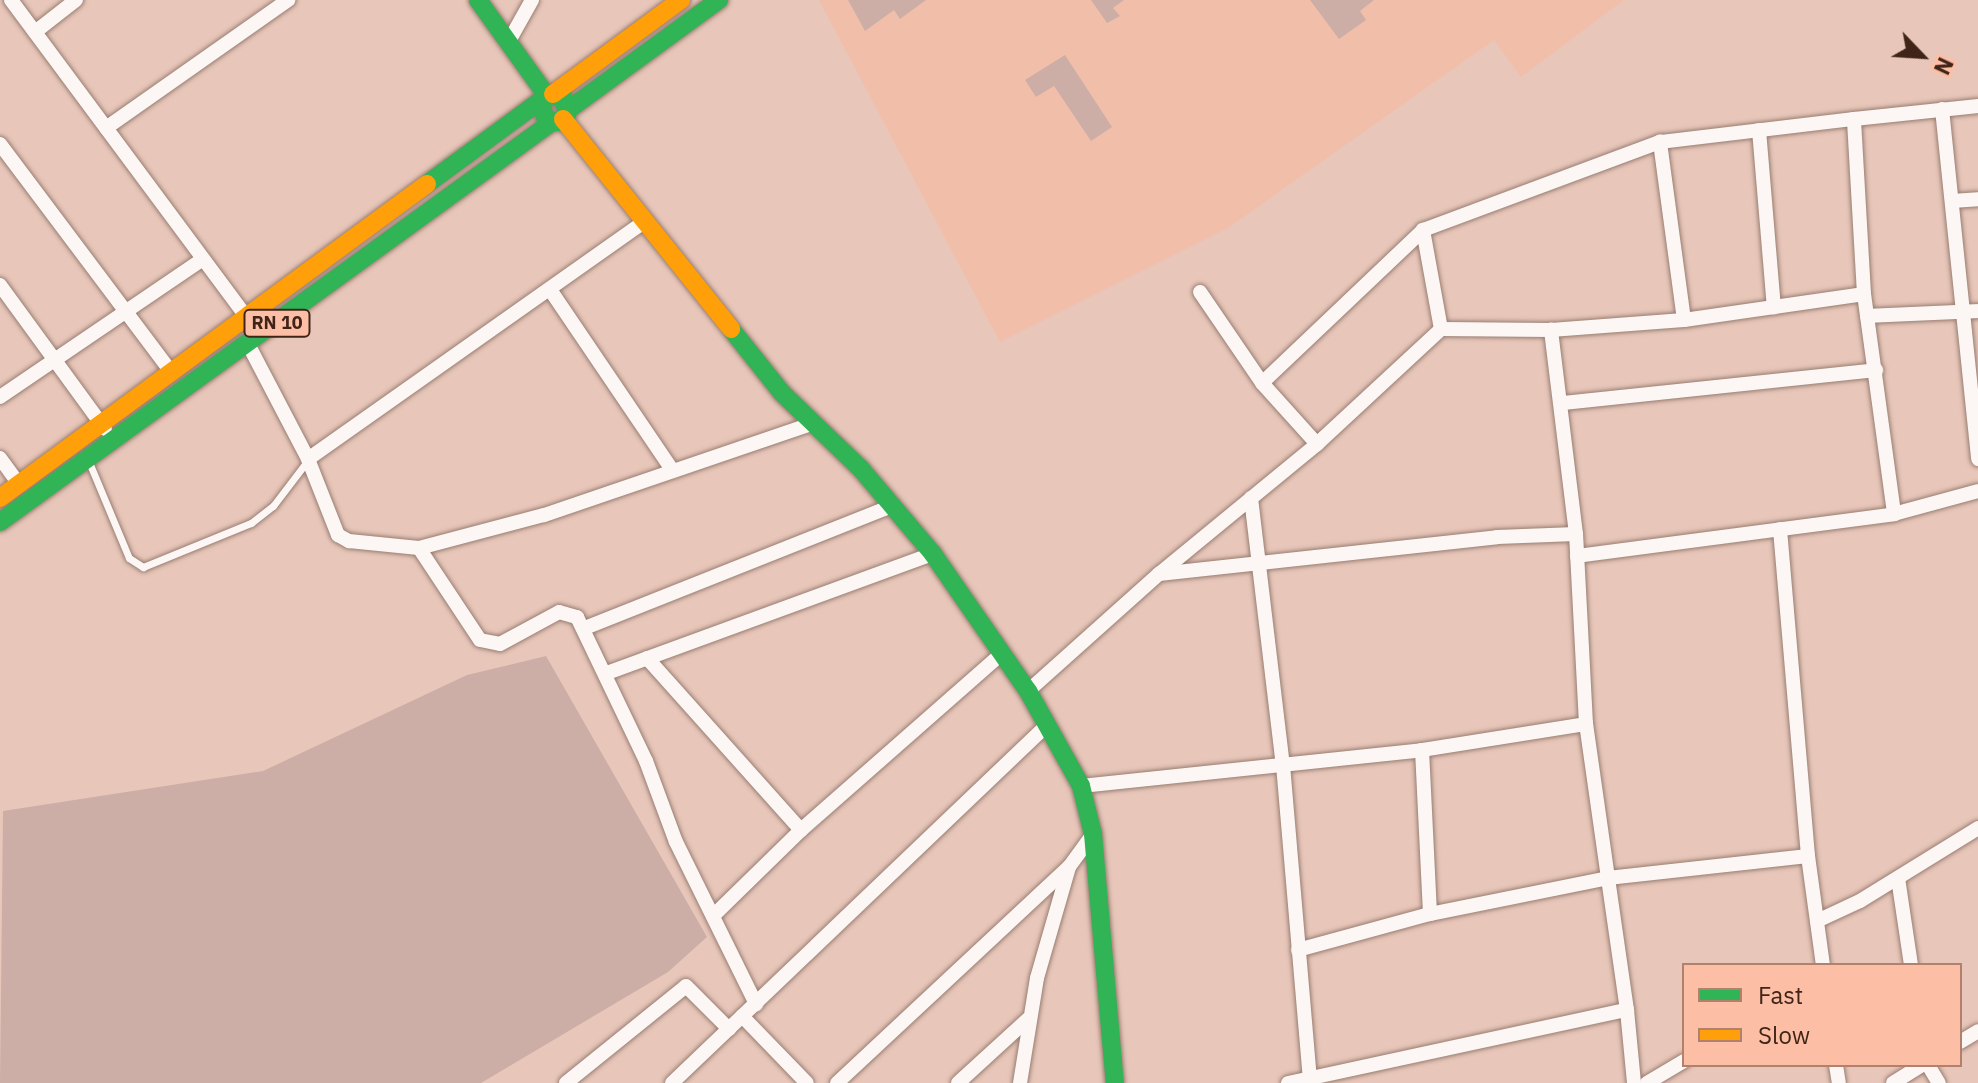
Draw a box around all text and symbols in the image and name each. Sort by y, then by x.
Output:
north arrow [1882,16,1962,96]
text: N [1928,53,1961,80]
road number: RN 10 [243,309,311,337]
legend [1682,963,1962,1067]
text: Fast [1758,979,1803,1011]
text: Slow [1758,1019,1810,1051]

